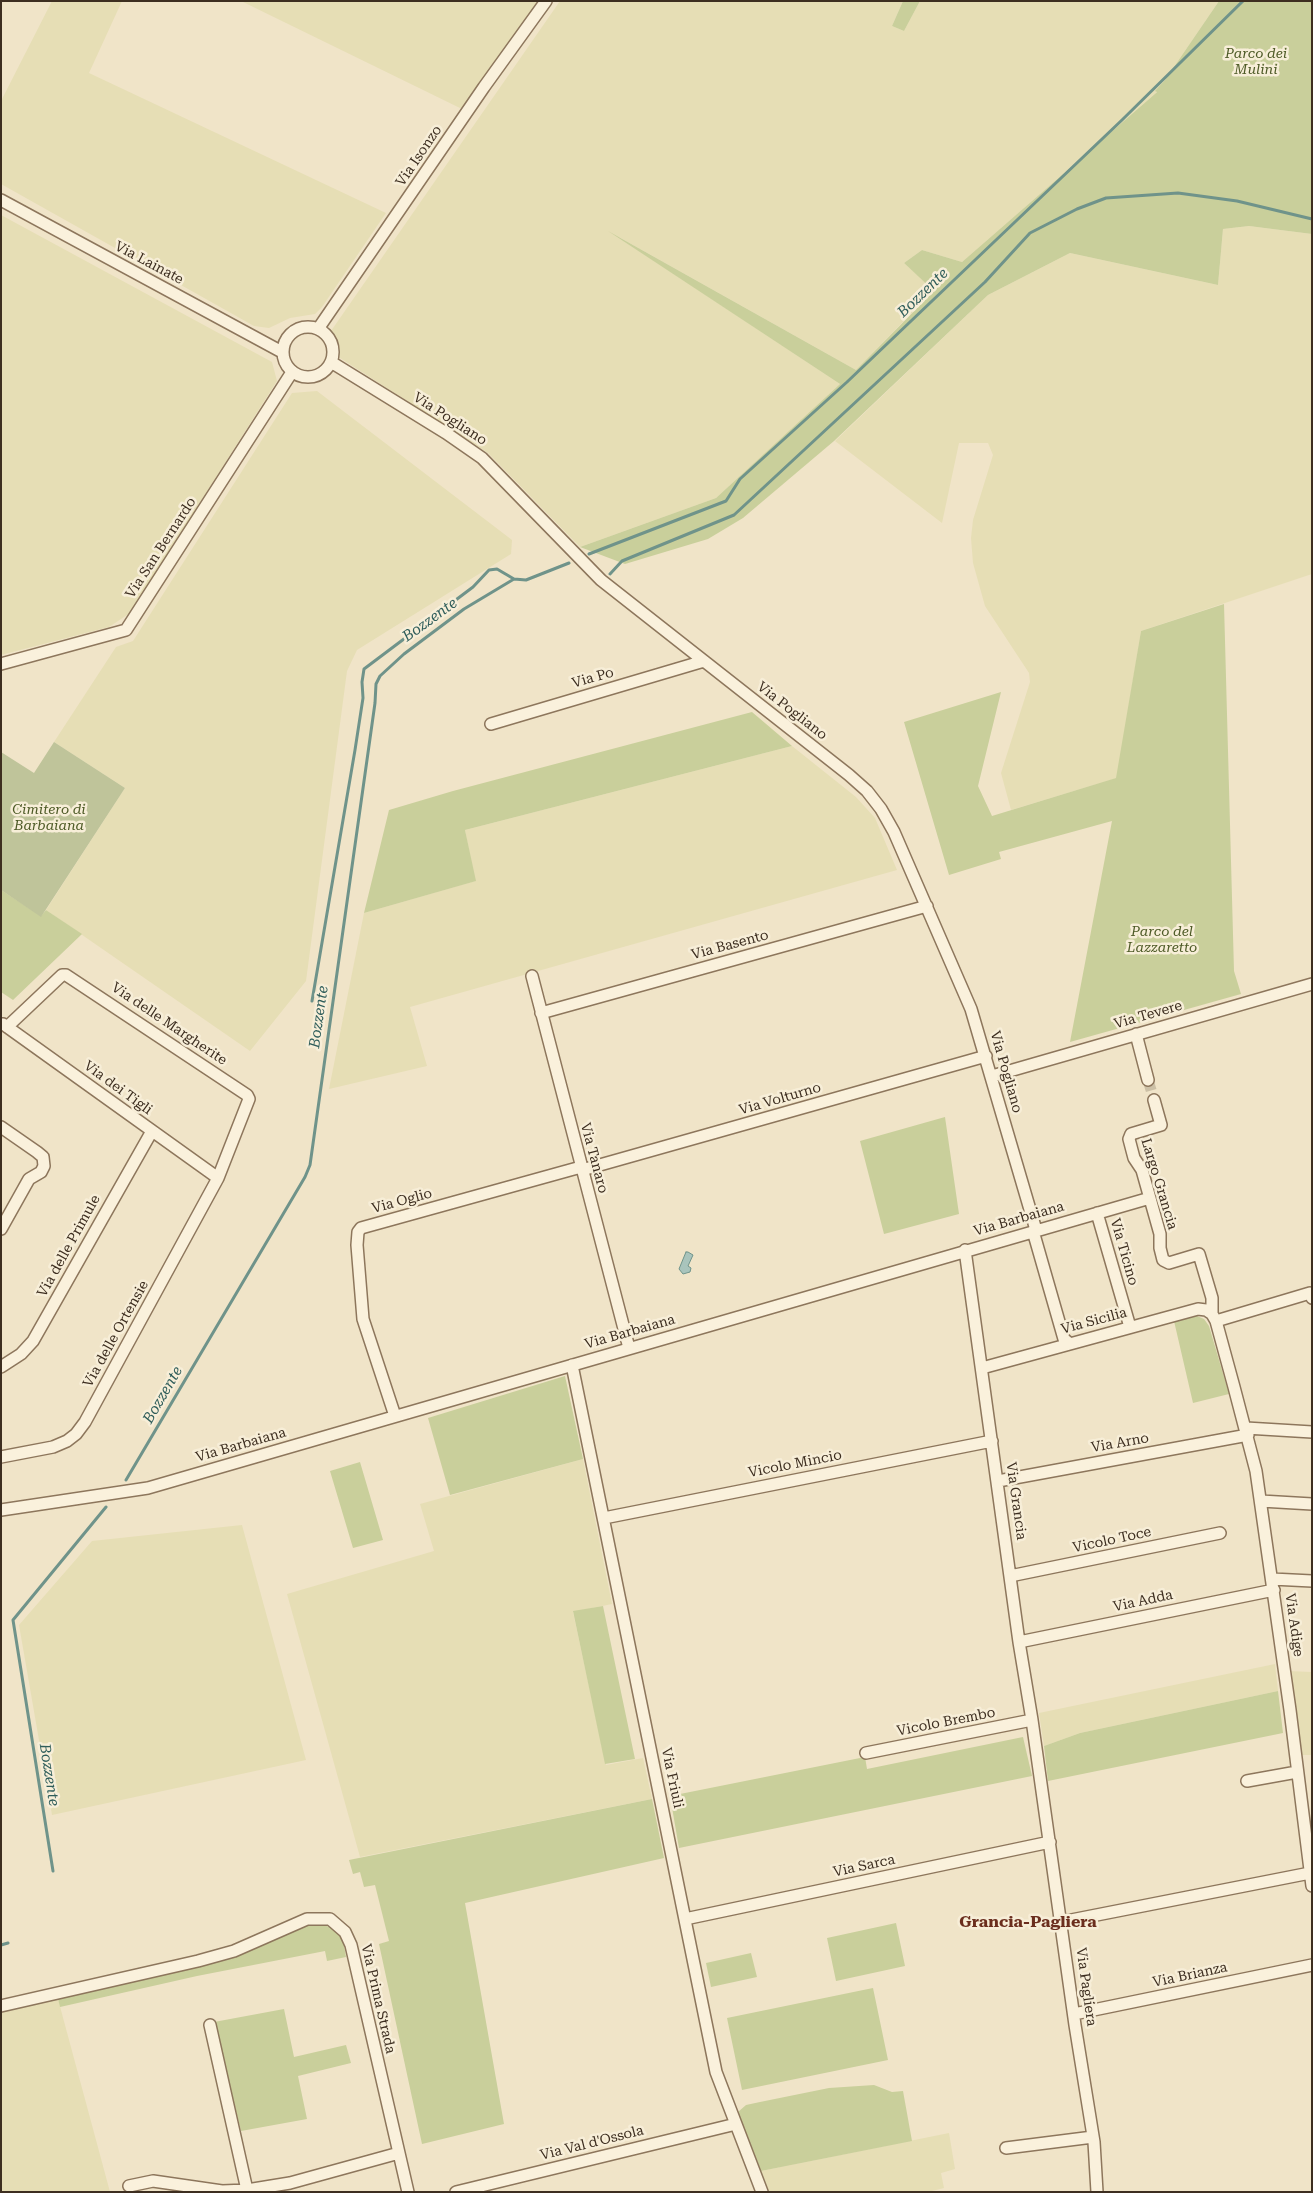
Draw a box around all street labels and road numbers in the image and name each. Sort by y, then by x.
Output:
street label: Via Isonzo [392,122,446,190]
street label: Via Lainate [112,238,186,288]
street label: Via Pogliano [410,389,490,449]
street label: Via San Bernardo [122,494,200,602]
street label: Via Po [570,664,616,692]
street label: Via Pogliano [754,678,830,744]
street label: Via Basento [690,927,770,963]
street label: Via delle Margherite [108,979,230,1069]
street label: Via Tevere [1112,997,1184,1033]
street label: Via Pogliano [986,1029,1026,1115]
street label: Via dei Tigli [80,1058,156,1118]
street label: Via Volturno [737,1079,823,1119]
street label: Via Tanaro [577,1121,611,1195]
street label: Largo Grancia [1137,1136,1181,1232]
street label: Via Oglio [370,1185,434,1217]
street label: Via delle Primule [34,1192,104,1300]
street label: Via Barbaiana [972,1198,1066,1240]
street label: Via Ticino [1106,1216,1142,1288]
street label: Via delle Ortensie [80,1278,152,1390]
street label: Via Sicilia [1059,1304,1129,1338]
street label: Via Barbaiana [583,1311,677,1353]
street label: Via Barbaiana [194,1424,288,1466]
street label: Via Arno [1090,1430,1150,1456]
street label: Vicolo Mincio [747,1447,843,1481]
street label: Via Grancia [1002,1461,1030,1541]
street label: Vicolo Toce [1071,1523,1153,1557]
street label: Via Adda [1112,1586,1174,1616]
street label: Via Adige [1281,1592,1307,1658]
street label: Vicolo Brembo [895,1704,997,1740]
street label: Via Friuli [657,1746,687,1810]
street label: Via Sarca [832,1851,896,1881]
street label: Via Prima Strada [357,1943,399,2055]
street label: Via Pagliera [1072,1947,1100,2027]
street label: Via Brianza [1151,1959,1229,1991]
street label: Via Val d'Ossola [539,2122,645,2164]

